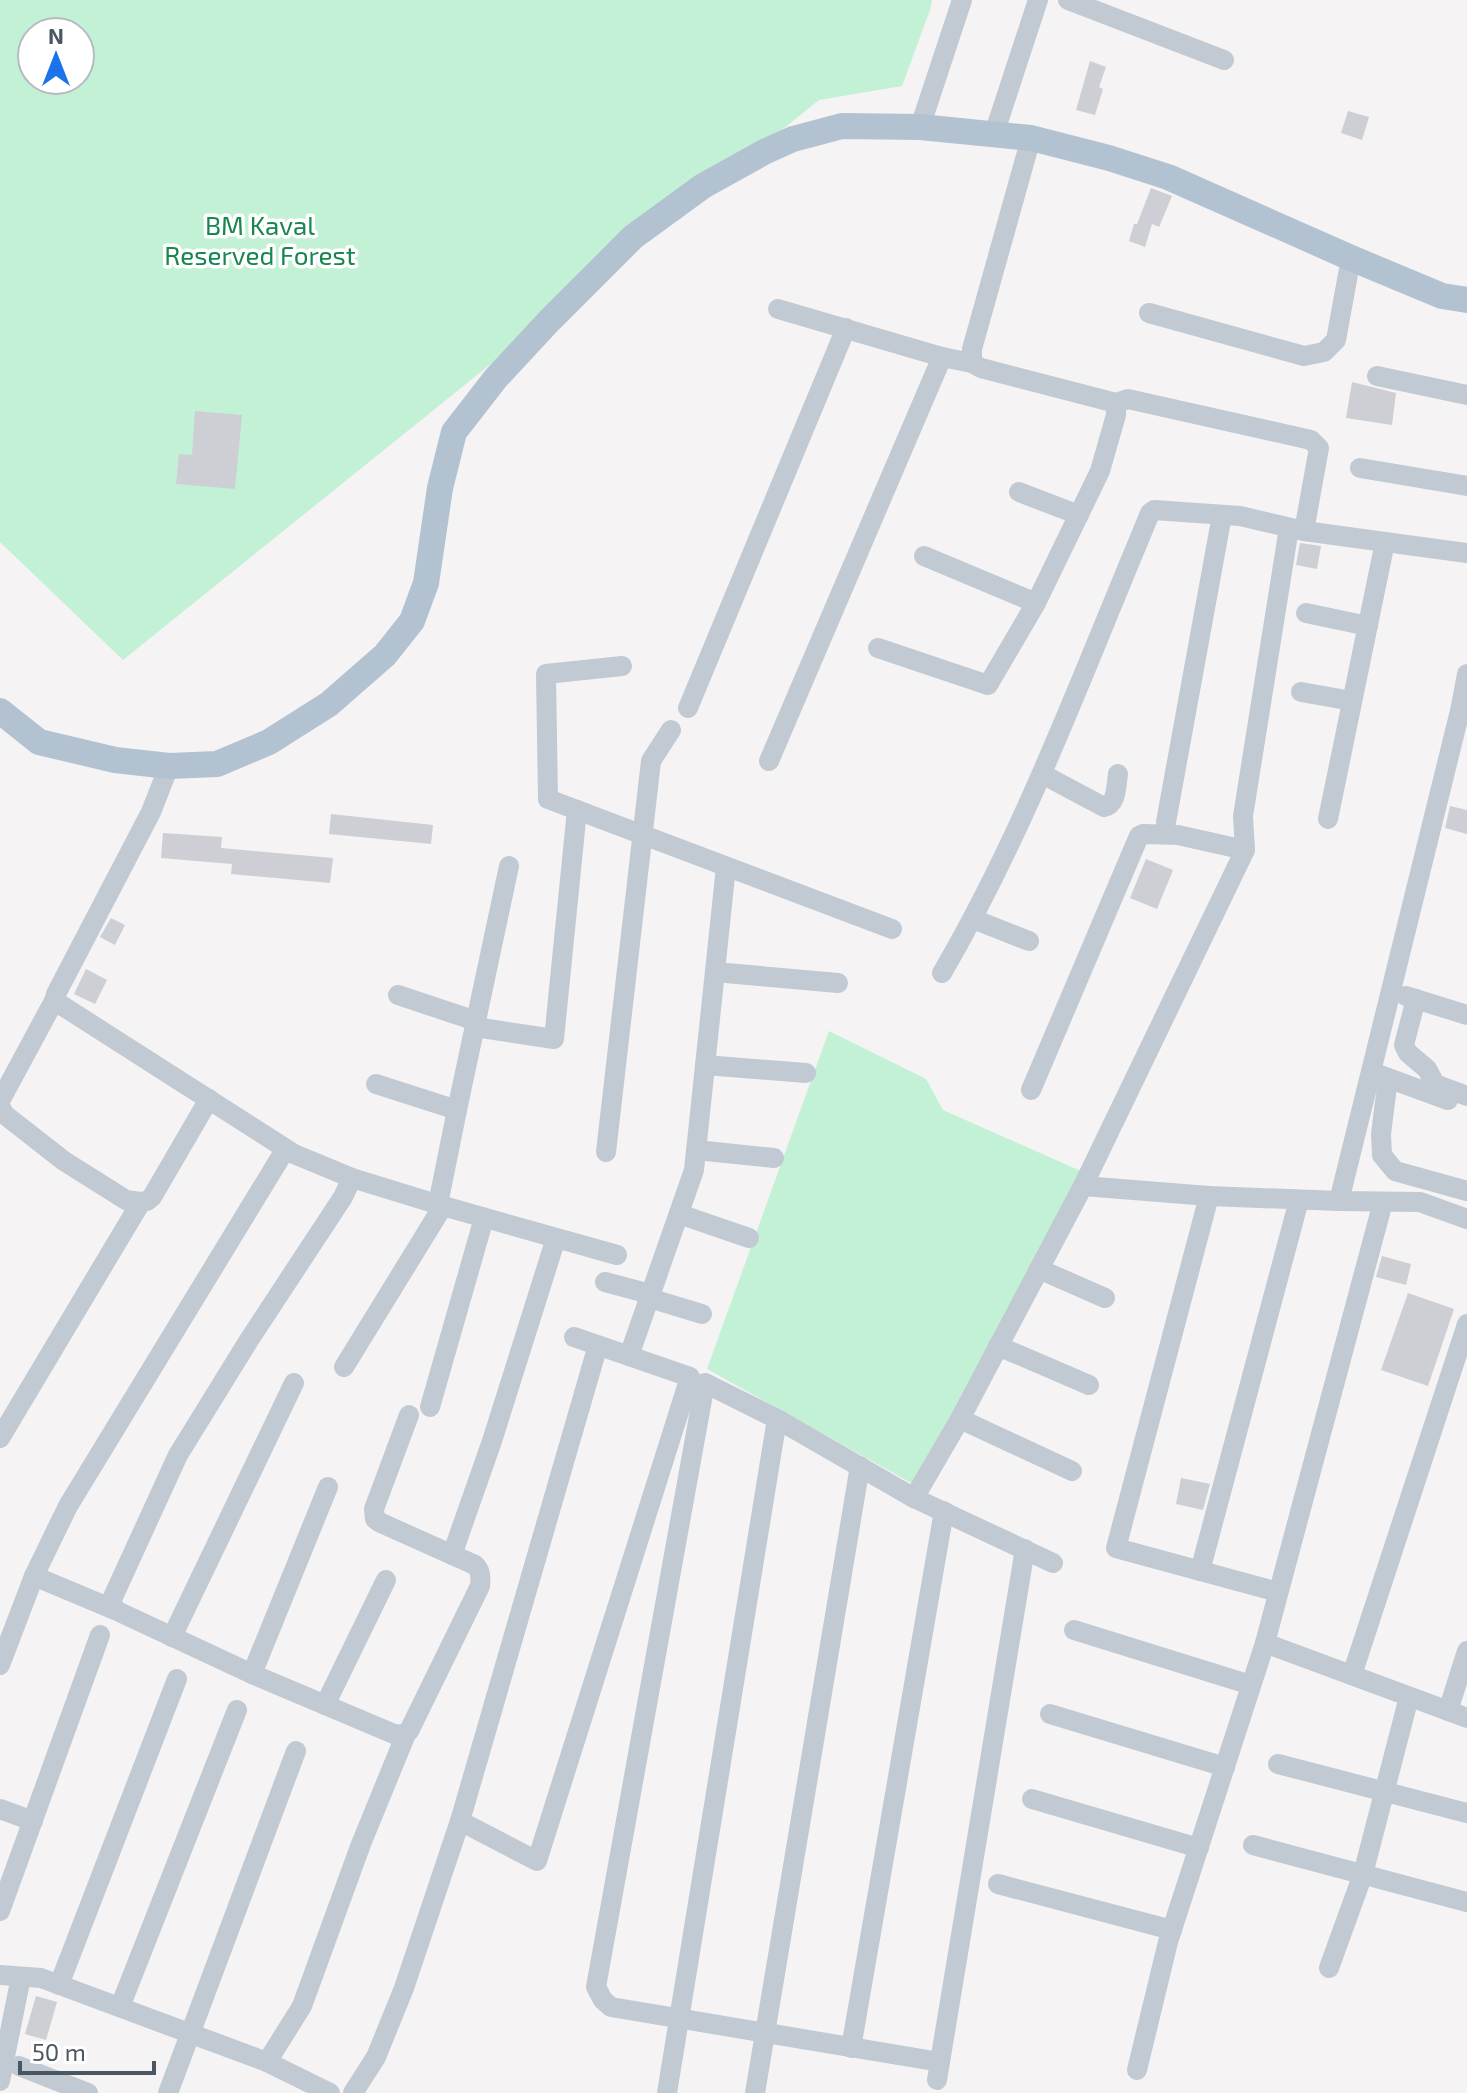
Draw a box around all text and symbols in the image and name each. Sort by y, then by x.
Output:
north arrow [16,16,96,96]
text: N [48,22,64,48]
park label: BM Kaval Reserved Forest [164,209,356,270]
scale bar [20,2025,154,2075]
text: 50 m [32,2037,86,2066]

